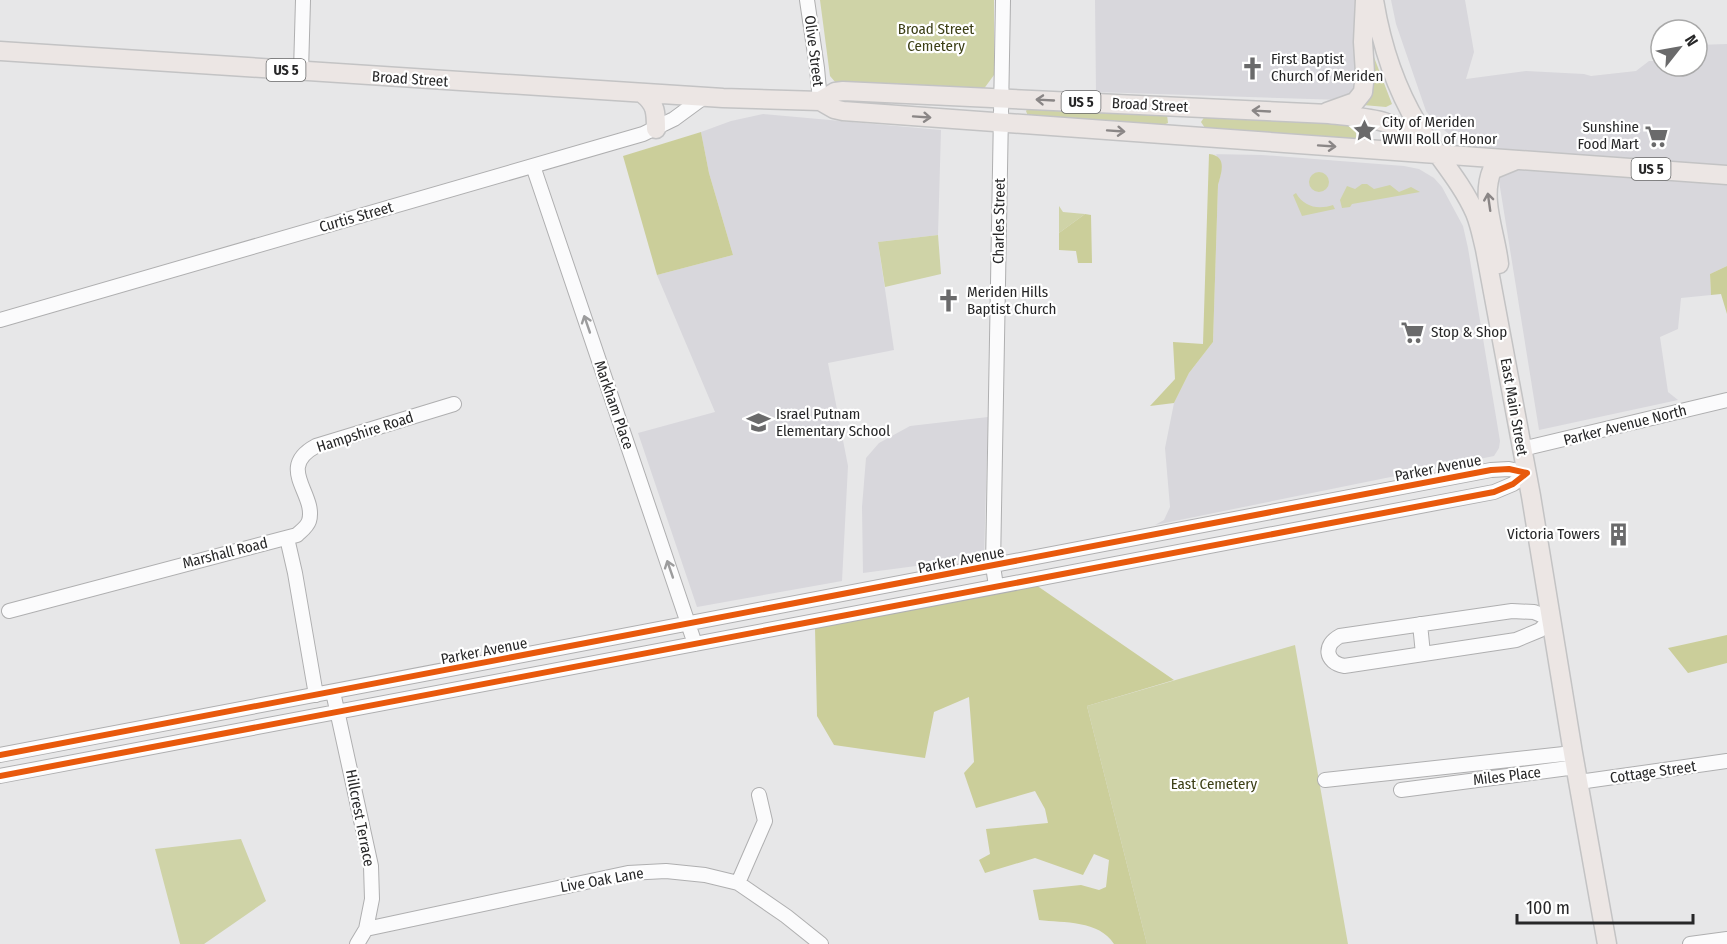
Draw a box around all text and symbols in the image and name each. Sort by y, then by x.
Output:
street label: Olive Street [801,14,827,88]
north arrow [1649,18,1709,78]
park label: Broad Street Cemetery [898,20,974,55]
text: N [1681,32,1702,50]
place label: First Baptist Church of Meriden [1271,50,1383,85]
church icon: First Baptist Church of Meriden [1240,55,1266,81]
road number: US 5 [266,59,306,81]
street label: Broad Street [371,67,449,91]
road number: US 5 [1062,91,1100,113]
one-way arrow [1036,94,1056,105]
street label: Broad Street [1111,94,1189,116]
one-way arrow [1251,105,1271,116]
one-way arrow [911,111,931,122]
place label: City of Meriden WWII Roll of Honor [1382,113,1498,148]
place icon: City of Meriden WWII Roll of Honor [1351,118,1377,144]
place label: Sunshine Food Mart [1577,118,1639,153]
supermarket icon: Sunshine Food Mart [1644,123,1670,149]
one-way arrow [1106,125,1126,136]
one-way arrow [1316,141,1336,152]
road number: US 5 [1632,158,1670,180]
street label: Charles Street [989,178,1009,264]
one-way arrow [1484,193,1495,213]
street label: Curtis Street [317,198,395,236]
place label: Meriden Hills Baptist Church [967,283,1056,318]
church icon: Meriden Hills Baptist Church [936,288,962,314]
one-way arrow [581,315,592,334]
supermarket icon: Stop & Shop [1400,319,1426,345]
place label: Stop & Shop [1431,323,1507,341]
street label: East Main Street [1497,357,1531,457]
street label: Markham Place [590,358,638,452]
street label: Parker Avenue North [1562,401,1688,449]
place label: Israel Putnam Elementary School [776,405,890,440]
street label: Hampshire Road [314,408,416,456]
school or university icon: Israel Putnam Elementary School [745,410,771,436]
street label: Parker Avenue [1393,451,1483,485]
building icon: Victoria Towers [1605,521,1631,547]
place label: Victoria Towers [1507,525,1600,543]
street label: Marshall Road [181,534,269,572]
street label: Parker Avenue [916,543,1006,577]
one-way arrow [663,560,674,579]
street label: Parker Avenue [439,634,529,668]
street label: Cottage Street [1609,757,1697,787]
street label: Miles Place [1472,763,1542,789]
street label: Hillcrest Terrace [342,768,378,868]
park label: East Cemetery [1171,775,1258,793]
street label: Live Oak Lane [559,864,645,896]
scale bar [1517,887,1692,925]
text: 100 m [1526,897,1570,919]

